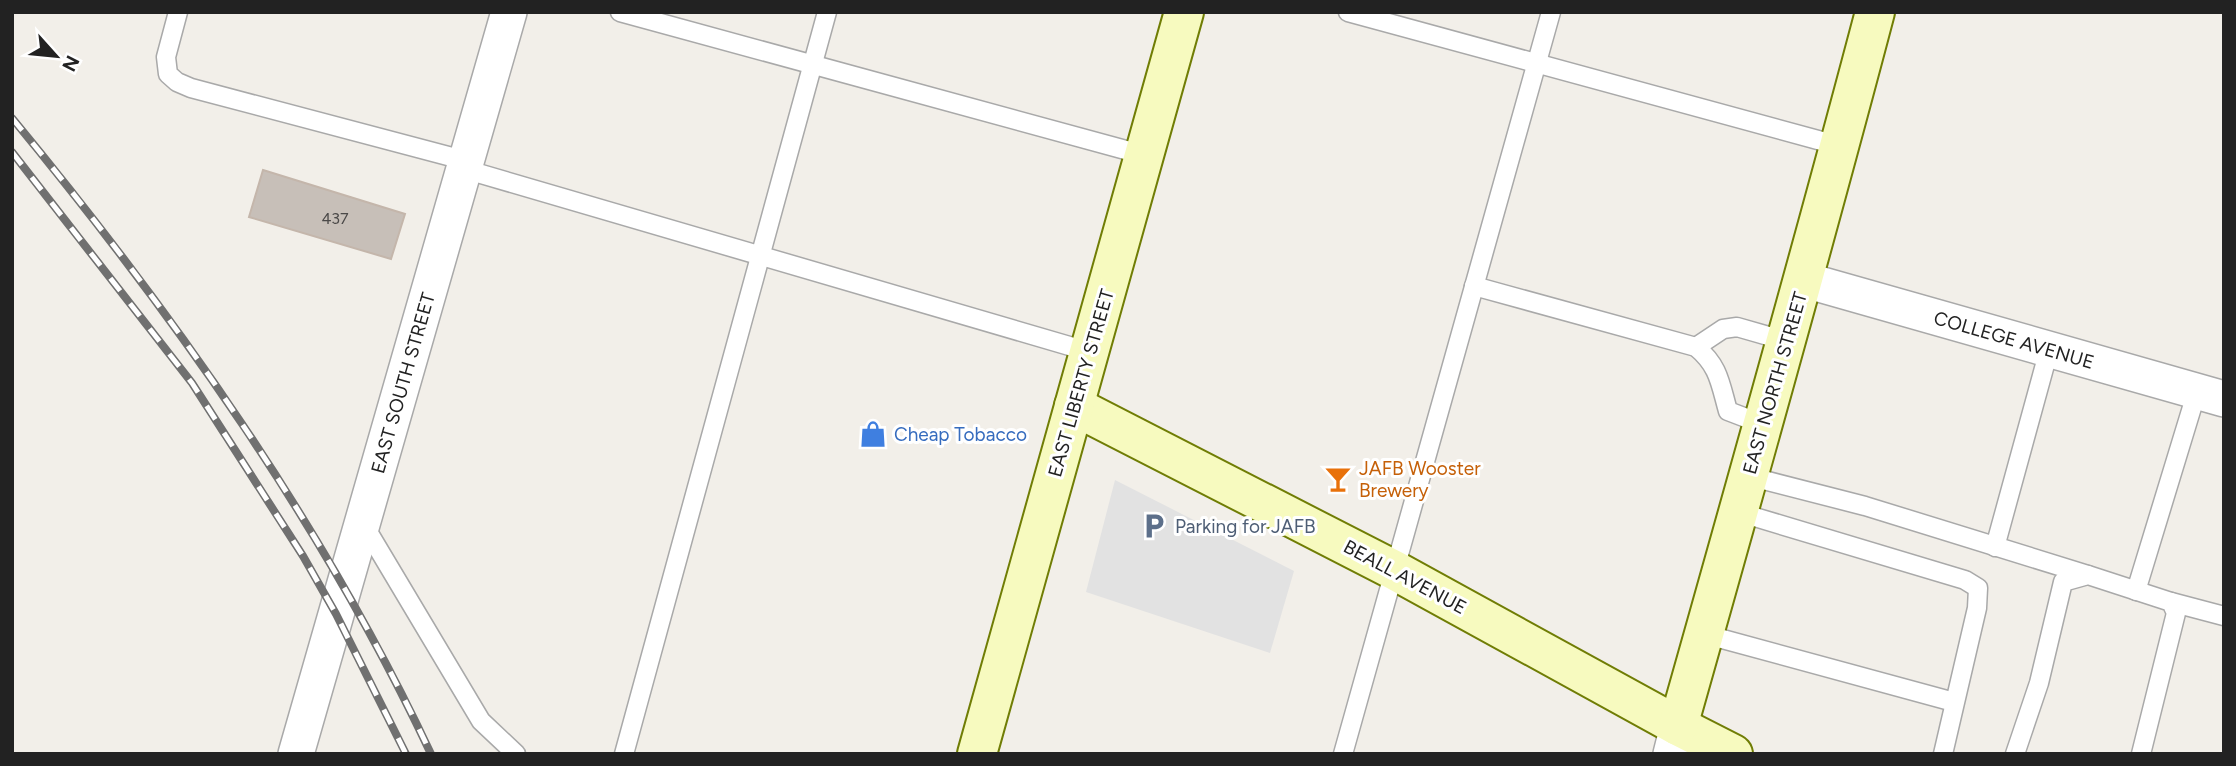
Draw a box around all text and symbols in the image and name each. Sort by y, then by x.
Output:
north arrow [21,21,91,91]
text: N [57,52,84,75]
house number: 437 [321,209,349,228]
street label: EAST LIBERTY STREET [1043,286,1119,480]
street label: EAST SOUTH STREET [366,289,440,476]
street label: EAST NORTH STREET [1738,289,1812,477]
street label: COLLEGE AVENUE [1931,306,2097,374]
shop icon: Cheap Tobacco [858,419,888,449]
place label: Cheap Tobacco [894,423,1027,446]
place label: JAFB Wooster Brewery [1359,457,1481,502]
bar icon: JAFB Wooster Brewery [1323,464,1353,494]
parking icon: Parking for JAFB [1139,511,1169,541]
place label: Parking for JAFB [1175,515,1316,538]
street label: BEALL AVENUE [1340,535,1470,619]

